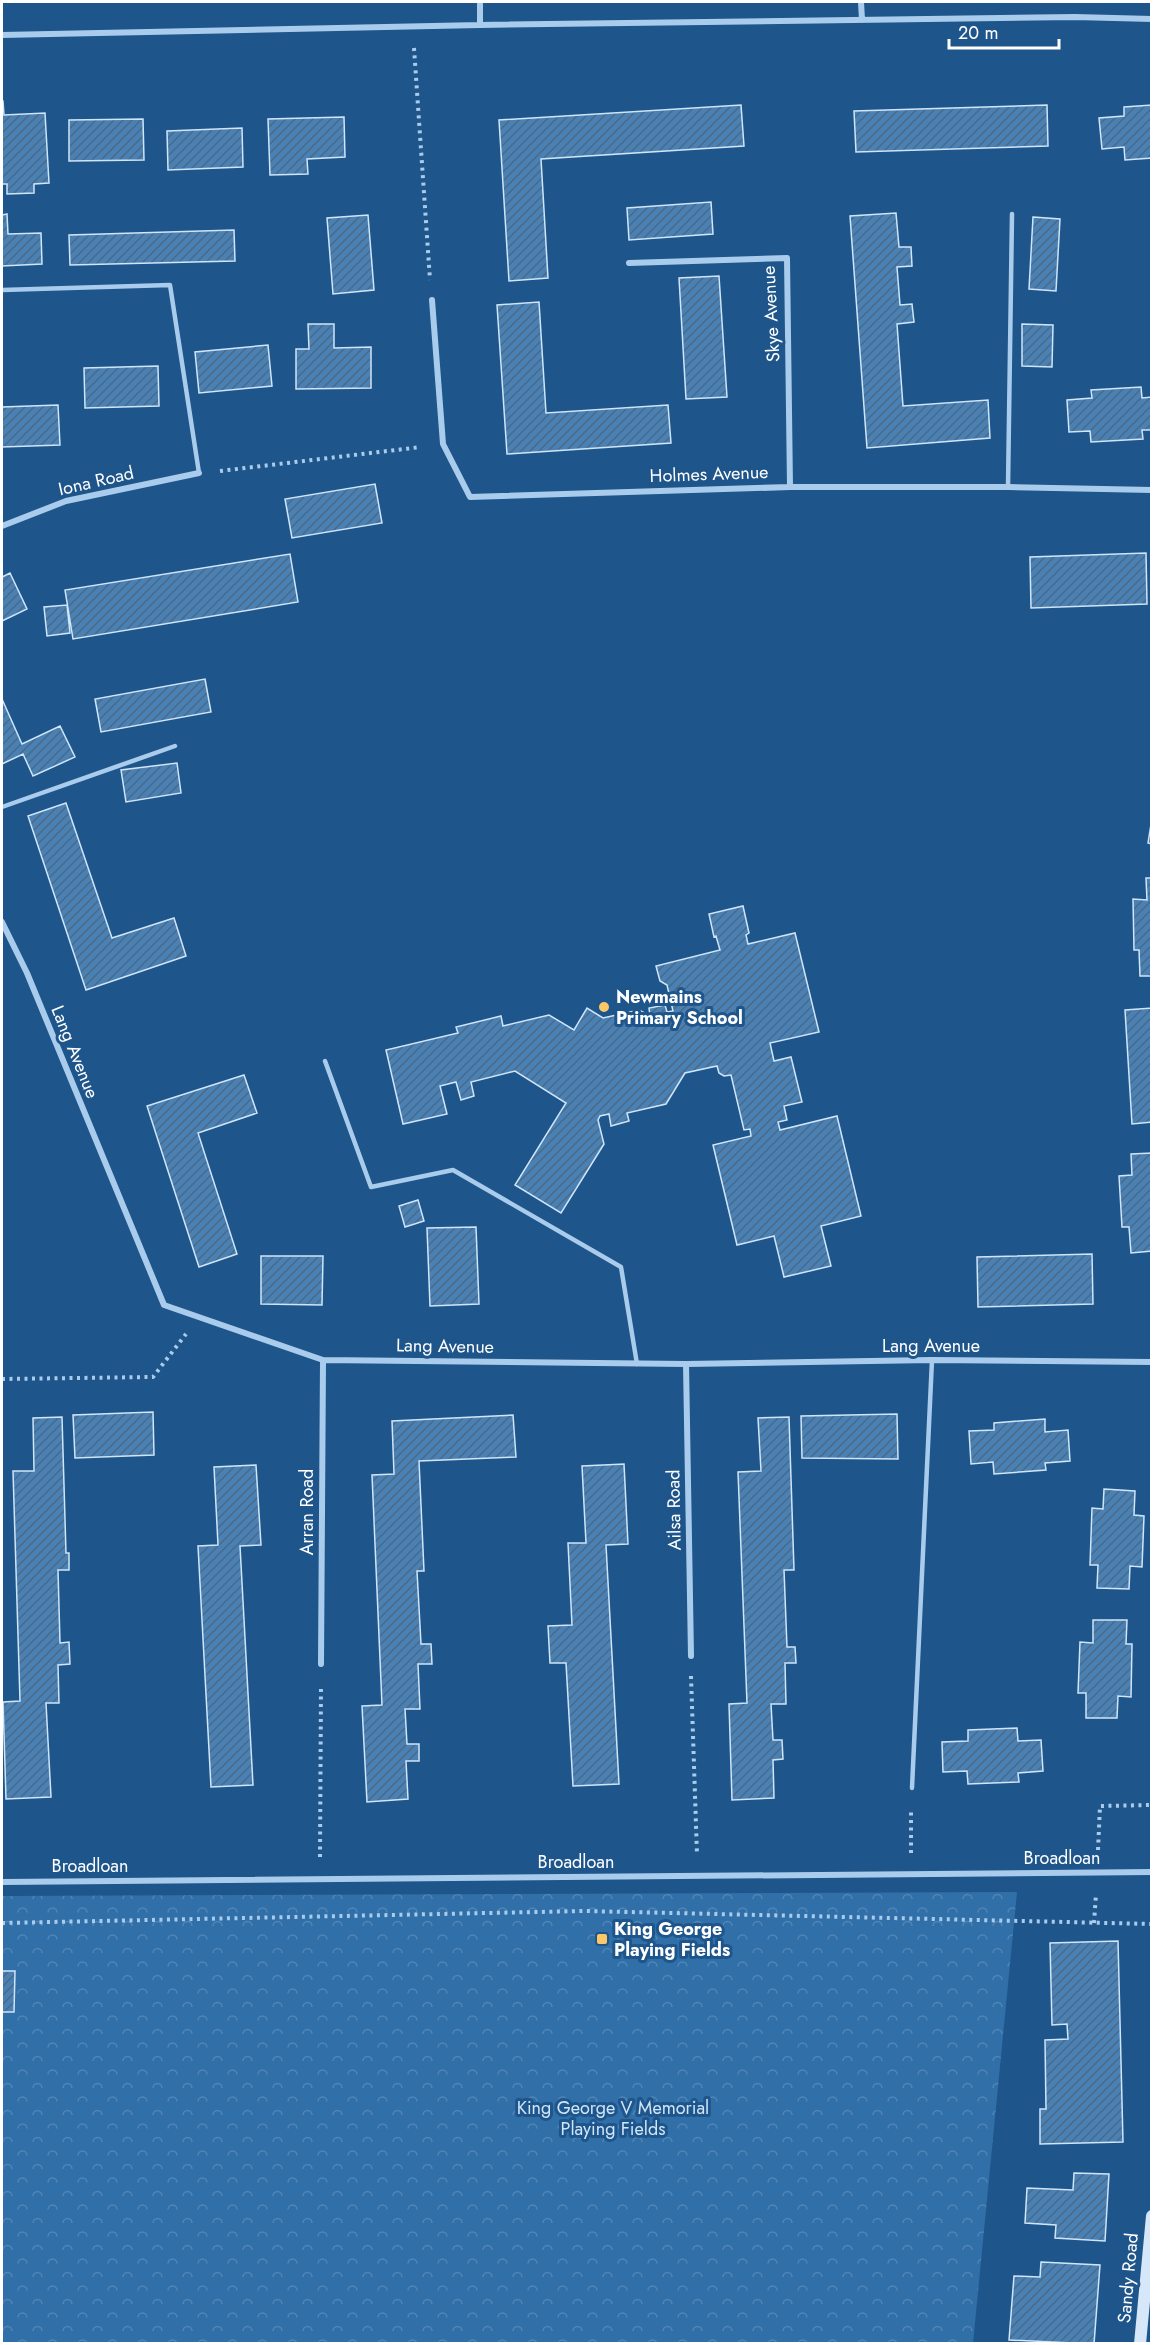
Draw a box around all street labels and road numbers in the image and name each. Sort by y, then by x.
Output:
street label: Skye Avenue [755,265,787,363]
street label: Holmes Avenue [649,459,769,489]
street label: Iona Road [56,460,136,502]
street label: Lang Avenue [45,1002,105,1102]
street label: Lang Avenue [396,1332,494,1360]
street label: Lang Avenue [882,1333,980,1359]
street label: Arran Road [294,1469,320,1555]
street label: Ailsa Road [660,1469,688,1551]
street label: Broadloan [1024,1845,1100,1871]
street label: Broadloan [538,1849,614,1875]
street label: Broadloan [52,1853,128,1879]
street label: Sandy Road [1111,2232,1145,2324]

